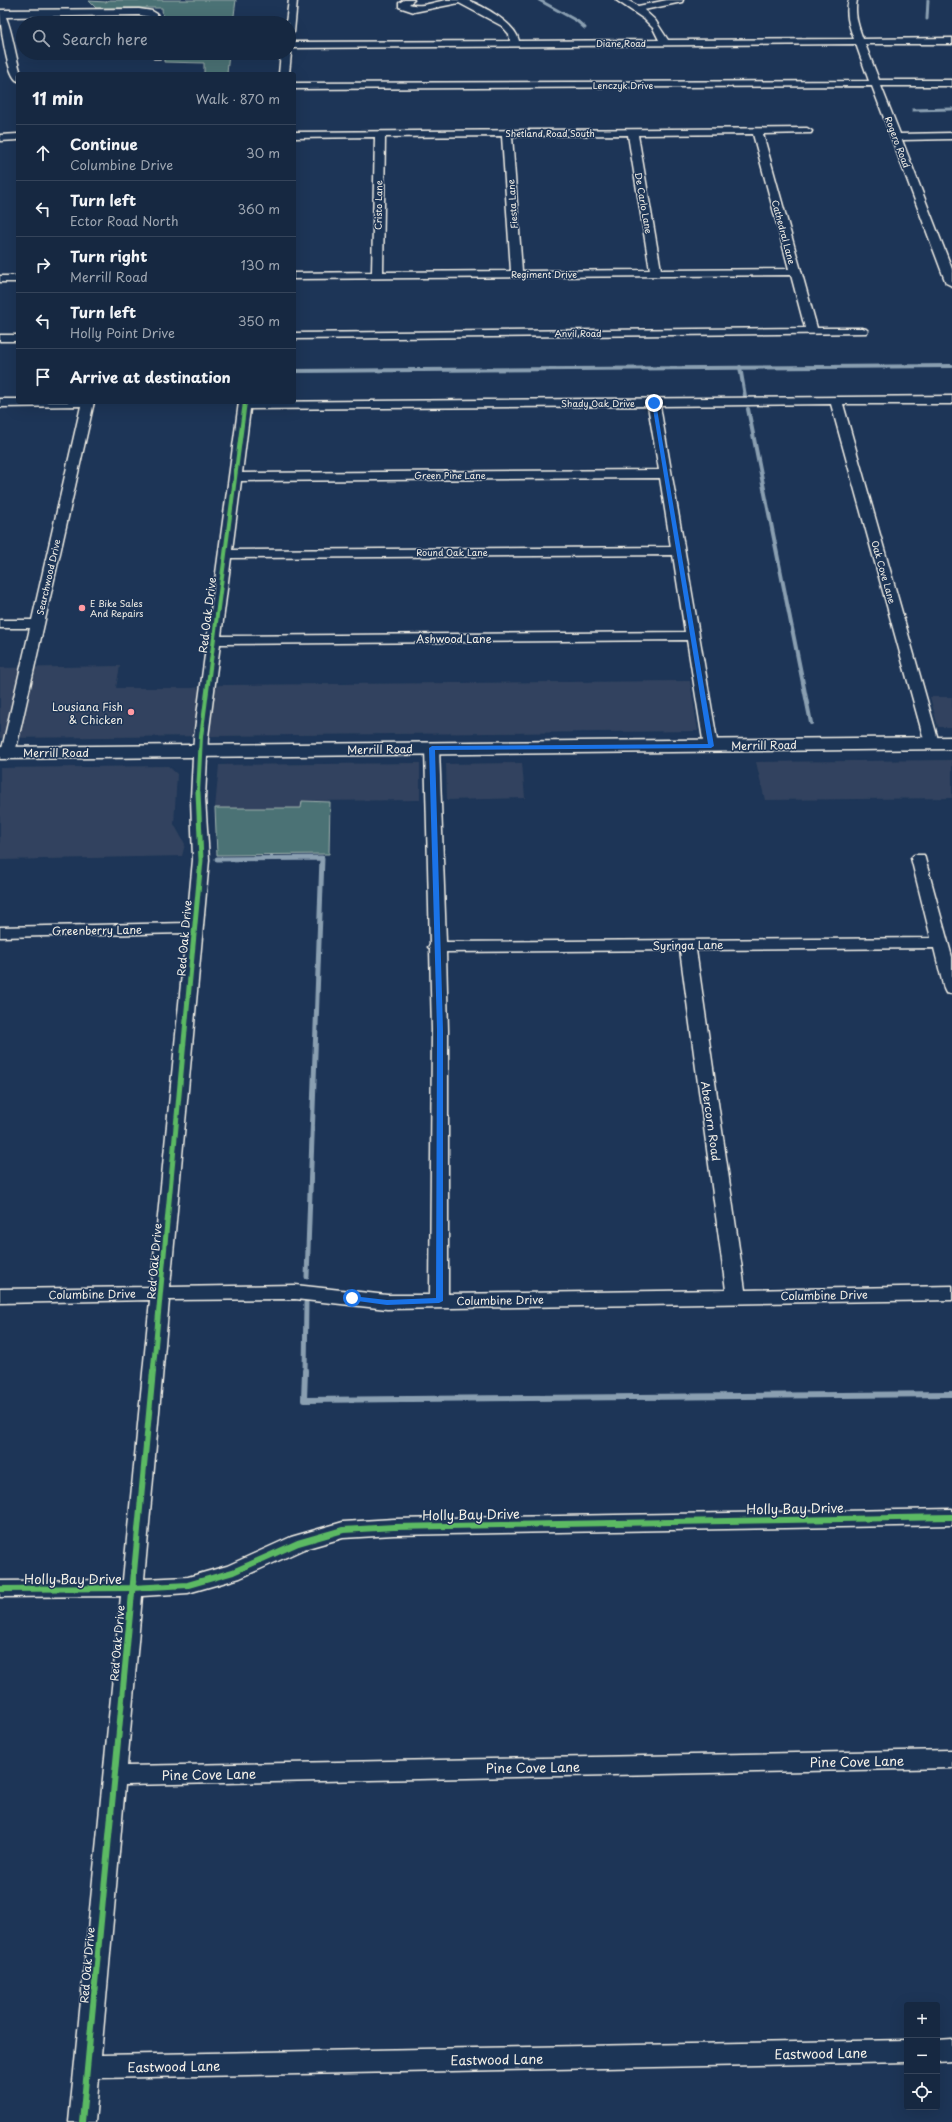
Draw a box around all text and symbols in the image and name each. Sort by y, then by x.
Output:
search box [16,16,296,60]
icon: search [30,27,52,49]
text: Search here [62,27,148,50]
street label: Diane Road [596,36,646,50]
street label: Lenczyk Drive [593,78,653,92]
text: 11 min [32,85,84,111]
text: Walk · 870 m [196,89,280,108]
street label: Rogero Road [882,114,914,170]
street label: Shetland Road South [505,126,595,140]
text: Continue [70,132,138,155]
icon: ahead [32,142,54,164]
text: 30 m [246,143,280,162]
text: Columbine Drive [70,155,173,174]
street label: De Carlo Lane [632,171,656,235]
street label: Fiesta Lane [503,179,521,229]
street label: Cristo Lane [371,180,385,230]
text: Turn left [70,188,136,211]
icon: left [32,198,54,220]
street label: Cathedral Lane [769,198,799,266]
text: 360 m [237,199,280,218]
text: Ector Road North [70,211,178,230]
text: Turn right [70,244,147,267]
icon: right [32,254,54,276]
text: 130 m [241,255,280,274]
text: Merrill Road [70,267,148,286]
street label: Regiment Drive [511,267,577,281]
text: Turn left [70,300,136,323]
icon: left [32,310,54,332]
text: 350 m [238,311,280,330]
text: Holly Point Drive [70,323,175,342]
street label: Anvil Road [554,326,602,340]
text: Arrive at destination [70,365,231,388]
icon: arrive [32,366,54,388]
route end [645,394,663,412]
street label: Shady Oak Drive [561,396,635,410]
street label: Green Pine Lane [414,468,486,482]
street label: Searchwood Drive [32,537,64,616]
street label: Oak Cove Lane [868,539,900,605]
street label: Round Oak Lane [416,545,488,559]
street label: Red Oak Drive [194,576,220,654]
place label: E Bike Sales And Repairs [90,596,143,620]
marker: E Bike Sales And Repairs [77,603,87,613]
street label: Ashwood Lane [416,630,492,647]
place label: Lousiana Fish & Chicken [52,698,123,728]
marker: Lousiana Fish & Chicken [126,707,136,717]
street label: Merrill Road [731,736,797,754]
street label: Merrill Road [347,740,413,758]
street label: Merrill Road [23,744,89,761]
street label: Red Oak Drive [172,899,196,977]
street label: Greenberry Lane [52,921,142,939]
street label: Syringa Lane [653,936,723,954]
street label: Abercorn Road [697,1080,725,1162]
street label: Red Oak Drive [142,1222,166,1300]
street label: Columbine Drive [48,1285,136,1303]
street label: Columbine Drive [780,1286,868,1304]
route start [343,1289,361,1307]
street label: Columbine Drive [456,1291,544,1309]
street label: Holly Bay Drive [746,1498,844,1518]
street label: Holly Bay Drive [422,1504,520,1524]
street label: Holly Bay Drive [24,1569,122,1588]
street label: Red Oak Drive [105,1604,129,1682]
street label: Pine Cove Lane [810,1751,904,1771]
street label: Pine Cove Lane [486,1757,580,1777]
street label: Pine Cove Lane [162,1764,256,1784]
street label: Red Oak Drive [75,1926,99,2004]
map controls [904,2002,940,2110]
button: + [904,2002,940,2038]
button: − [904,2038,940,2074]
street label: Eastwood Lane [774,2043,868,2063]
street label: Eastwood Lane [450,2049,544,2069]
street label: Eastwood Lane [127,2056,221,2076]
button: locate [904,2074,940,2110]

